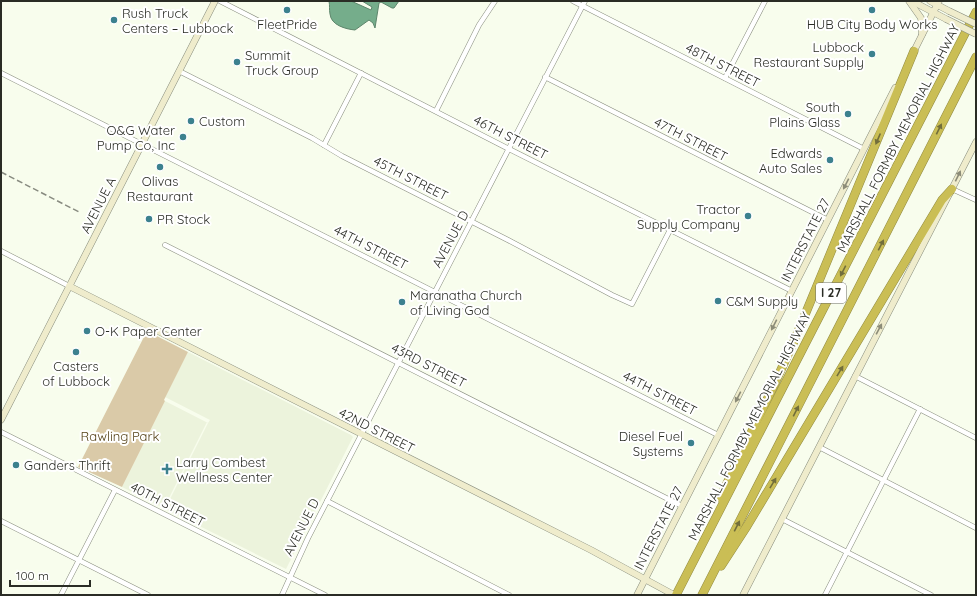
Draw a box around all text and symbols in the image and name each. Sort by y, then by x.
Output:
place label: Rush Truck Centers – Lubbock [122,5,234,36]
marker: FleetPride [282,5,292,15]
marker: HUB City Body Works [867,5,877,15]
marker: Rush Truck Centers – Lubbock [109,15,119,25]
place label: FleetPride [257,16,317,32]
place label: HUB City Body Works [807,16,937,32]
street label: MARSHALL FORMBY MEMORIAL HIGHWAY [833,21,963,255]
street label: 48TH STREET [683,39,763,91]
place label: Lubbock Restaurant Supply [754,39,864,70]
place label: Summit Truck Group [245,47,319,78]
marker: Lubbock Restaurant Supply [867,49,877,59]
marker: Summit Truck Group [232,57,242,67]
place label: South Plains Glass [769,99,840,130]
marker: South Plains Glass [843,109,853,119]
street label: 46TH STREET [471,111,551,163]
place label: Custom [199,113,245,129]
street label: 47TH STREET [652,114,731,164]
marker: Custom [186,116,196,126]
place label: O&G Water Pump Co, Inc [97,122,175,153]
one-way arrow [936,123,942,135]
marker: O&G Water Pump Co, Inc [178,132,188,142]
one-way arrow [875,134,881,145]
place label: Edwards Auto Sales [759,145,822,176]
street label: 45TH STREET [371,152,451,204]
marker: Edwards Auto Sales [825,155,835,165]
marker: Olivas Restaurant [155,162,165,172]
one-way arrow [955,170,961,182]
place label: Olivas Restaurant [127,173,193,204]
street label: AVENUE A [77,174,119,236]
one-way arrow [843,179,849,190]
street label: INTERSTATE 27 [777,195,833,284]
place label: Tractor Supply Company [637,201,740,232]
street label: AVENUE D [428,208,472,270]
place label: PR Stock [157,211,210,227]
marker: Tractor Supply Company [743,211,753,221]
marker: PR Stock [144,214,154,224]
street label: 44TH STREET [331,221,411,273]
one-way arrow [877,239,884,251]
one-way arrow [839,265,846,277]
road number: I 27 [816,283,846,303]
place label: Maranatha Church of Living God [410,287,522,318]
place label: C&M Supply [726,293,798,309]
marker: C&M Supply [713,296,723,306]
marker: Maranatha Church of Living God [397,297,407,307]
street label: MARSHALL FORMBY MEMORIAL HIGHWAY [684,309,814,543]
one-way arrow [771,319,777,331]
place label: O-K Paper Center [95,323,202,339]
one-way arrow [876,323,883,335]
marker: O-K Paper Center [82,326,92,336]
street label: 43RD STREET [389,339,469,391]
marker: Casters of Lubbock [71,347,81,357]
place label: Casters of Lubbock [42,358,110,389]
one-way arrow [836,365,843,377]
street label: 44TH STREET [620,367,700,419]
one-way arrow [734,391,741,403]
street label: 42ND STREET [336,404,418,456]
one-way arrow [793,405,799,416]
park label: Rawling Park [81,428,159,444]
place label: Diesel Fuel Systems [619,428,683,459]
marker: Diesel Fuel Systems [686,438,696,448]
place label: Larry Combest Wellness Center [176,454,272,485]
place label: Ganders Thrift [24,457,111,473]
marker: Ganders Thrift [11,460,21,470]
marker: Larry Combest Wellness Center [161,463,173,475]
one-way arrow [769,477,776,489]
street label: 40TH STREET [128,478,208,530]
street label: INTERSTATE 27 [630,483,686,572]
street label: AVENUE D [280,496,322,558]
one-way arrow [734,521,740,532]
scale bar [10,562,90,588]
text: 100 m [16,568,49,583]

